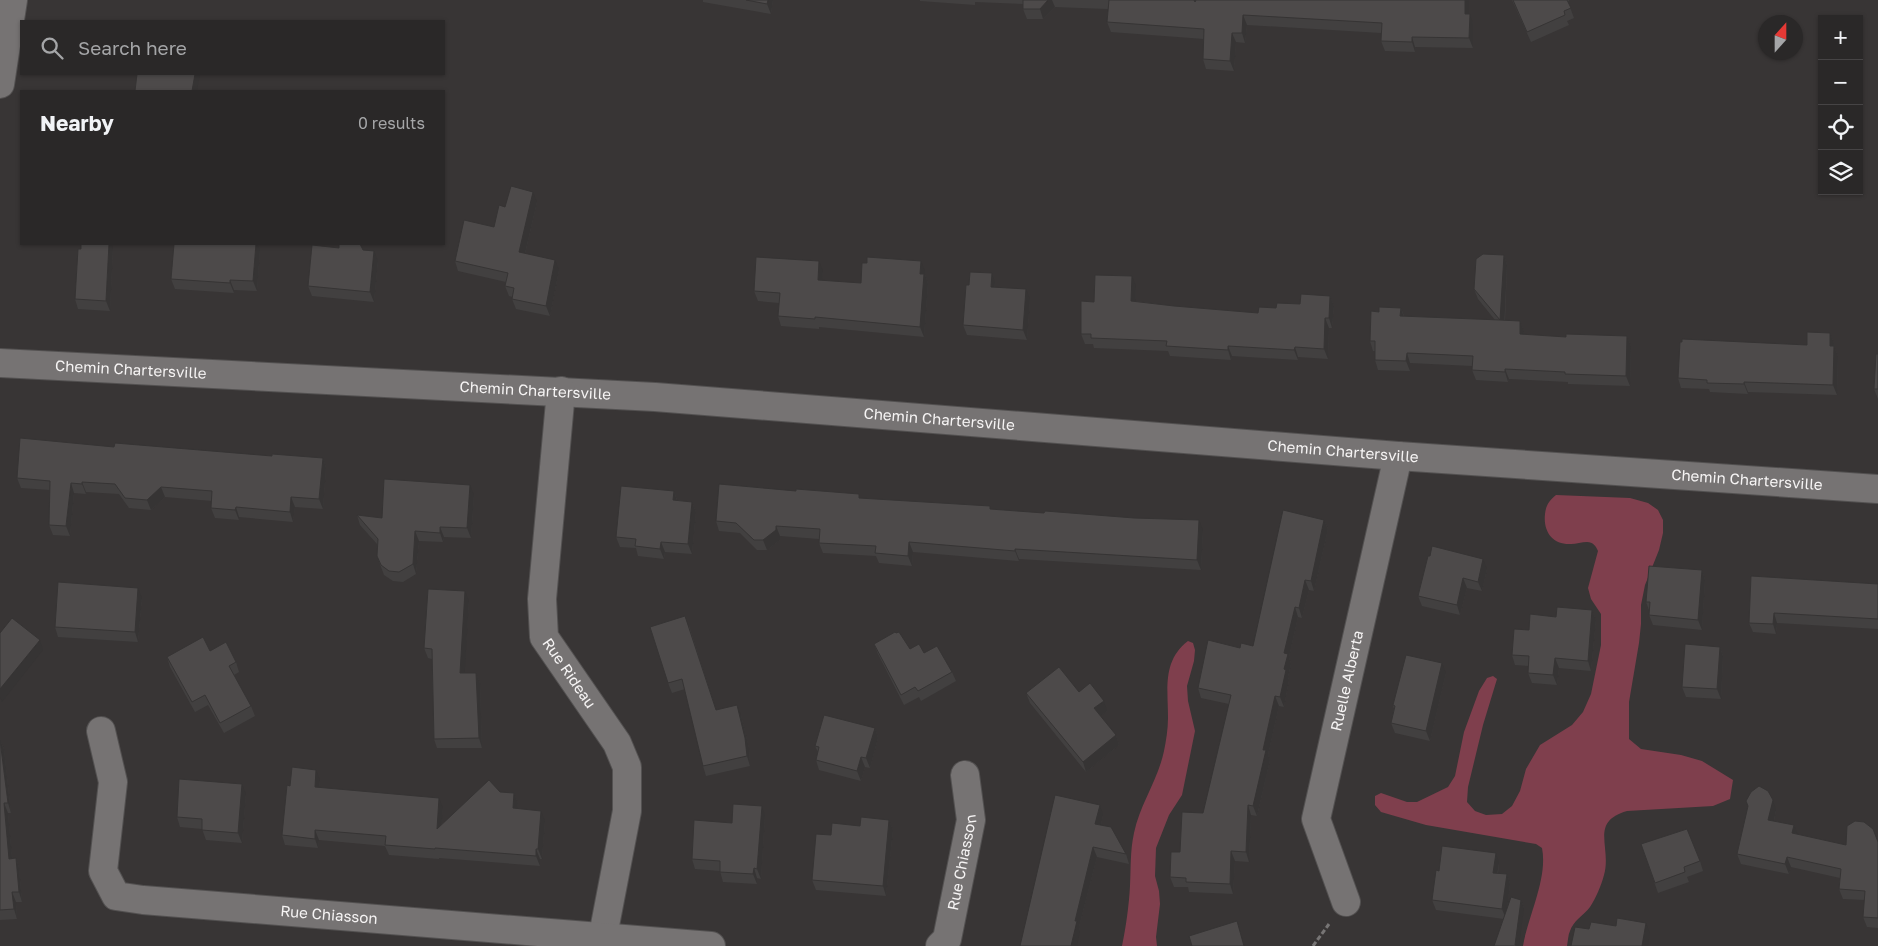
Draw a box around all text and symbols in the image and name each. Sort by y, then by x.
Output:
north arrow [1758,15,1803,60]
map controls [1818,15,1863,195]
button: + [1818,15,1863,60]
search box [20,20,445,75]
icon: search [38,34,66,62]
text: Search here [78,36,187,59]
button: − [1818,60,1863,105]
button: locate [1818,105,1863,150]
text: Nearby [40,110,114,136]
text: 0 results [358,113,425,133]
button: layers [1818,150,1863,195]
street label: Chemin Chartersville [55,356,207,382]
street label: Chemin Chartersville [459,377,612,403]
street label: Chemin Chartersville [863,404,1016,434]
street label: Chemin Chartersville [1267,436,1420,465]
street label: Chemin Chartersville [1671,465,1824,493]
street label: Ruelle Alberta [1326,628,1366,733]
street label: Rue Rideau [539,634,600,711]
street label: Rue Chiasson [943,814,979,912]
street label: Rue Chiasson [280,901,378,927]

